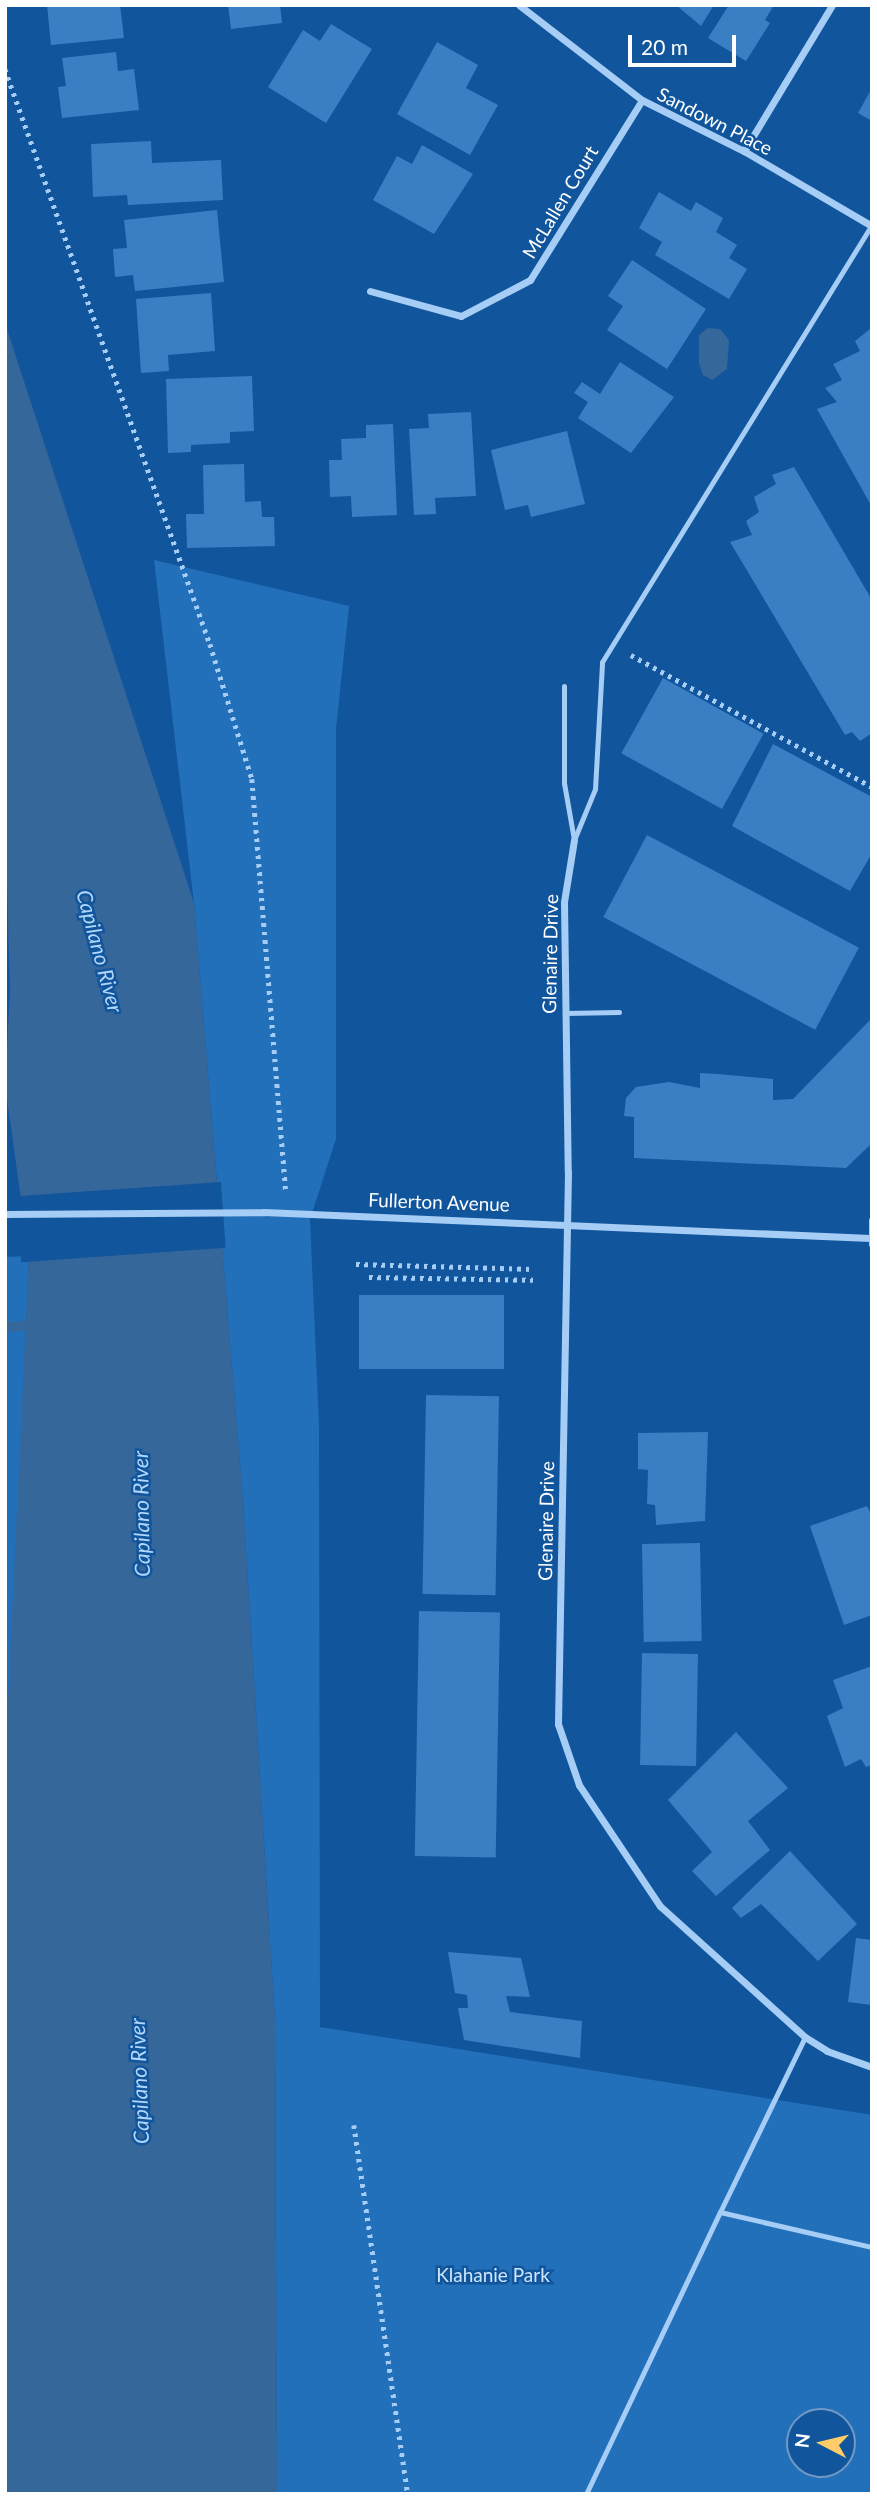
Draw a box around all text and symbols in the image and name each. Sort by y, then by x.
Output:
scale bar [632,21,740,65]
text: 20 m [641,34,688,59]
street label: Sandown Place [654,82,776,160]
street label: McLallen Court [517,141,603,263]
water label: Capilano River [72,887,128,1015]
street label: Glenaire Drive [538,894,562,1014]
street label: Fullerton Avenue [367,1188,511,1216]
water label: Capilano River [127,1451,155,1577]
street label: Glenaire Drive [534,1461,558,1581]
water label: Capilano River [124,2018,154,2144]
park label: Klahanie Park [436,2264,550,2286]
north arrow [786,2408,856,2478]
text: N [789,2432,814,2449]

